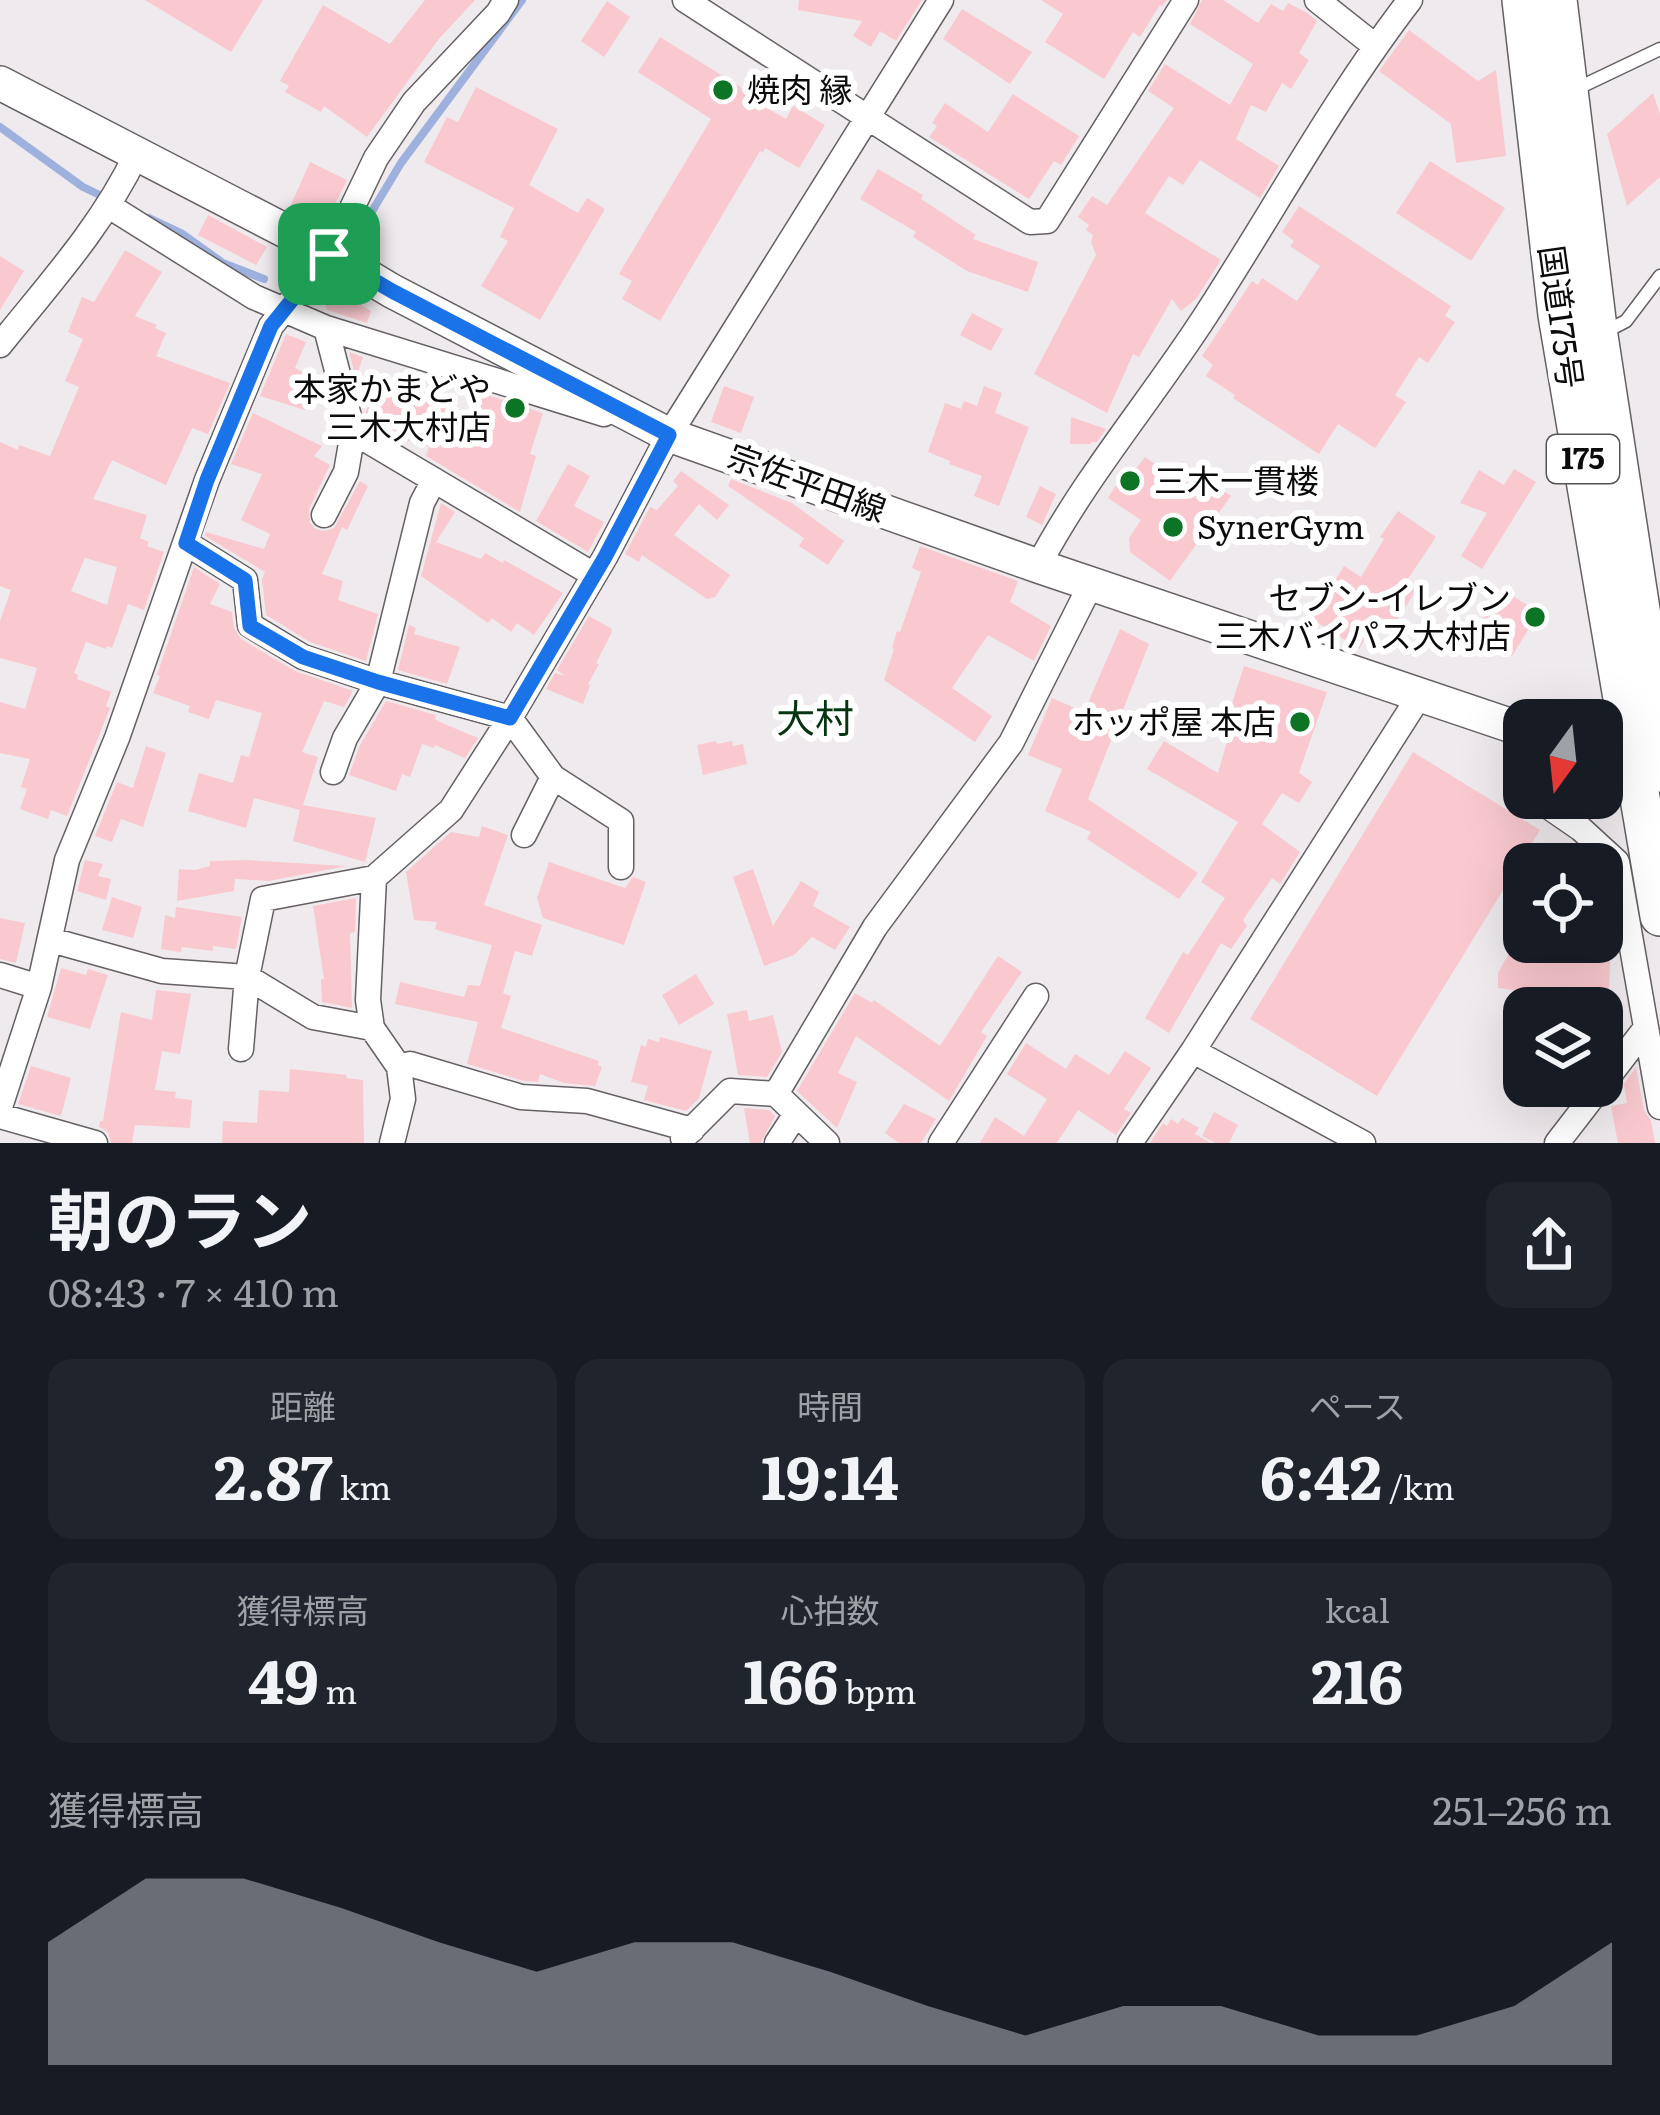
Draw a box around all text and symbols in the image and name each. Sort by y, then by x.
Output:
place label: 焼肉 縁 [747,63,853,112]
marker: 焼肉 縁 [710,77,736,103]
pin [278,203,380,305]
icon: arrive [296,221,362,287]
street label: 国道175号 [1529,242,1598,391]
place label: 本家かまどや 三木大村店 [293,362,491,449]
marker: 本家かまどや 三木大村店 [502,395,528,421]
street label: 宗佐平田線 [722,429,894,532]
road number: 175 [1547,435,1619,483]
place label: 三木一貫楼 [1154,454,1319,503]
marker: 三木一貫楼 [1117,468,1143,494]
place label: SynerGym [1197,500,1364,549]
marker: SynerGym [1160,514,1186,540]
place label: セブン-イレブン 三木バイパス大村店 [1215,571,1511,658]
marker: セブン-イレブン 三木バイパス大村店 [1522,604,1548,630]
district label: 大村 [776,687,854,745]
place label: ホッポ屋 本店 [1071,695,1276,744]
north arrow [1503,699,1623,819]
map controls [1503,699,1623,1107]
marker: ホッポ屋 本店 [1287,709,1313,735]
button: locate [1503,843,1623,963]
button: layers [1503,987,1623,1107]
text: 朝のラン [48,1167,312,1265]
button: share [1486,1182,1612,1308]
text: 08:43 · 7 × 410 m [48,1261,339,1319]
text: 距離 [270,1380,336,1429]
text: 時間 [797,1380,863,1429]
text: ペース [1309,1380,1406,1429]
text: 2.87 [214,1429,333,1518]
text: 19:14 [761,1429,899,1518]
text: 6:42 [1260,1429,1382,1518]
text: km [333,1461,391,1510]
text: /km [1382,1461,1455,1510]
text: 獲得標高 [237,1584,369,1633]
text: 心拍数 [780,1584,879,1633]
text: kcal [1325,1584,1390,1633]
text: 49 [248,1633,319,1722]
text: 166 [743,1633,838,1722]
text: 216 [1311,1633,1403,1722]
text: m [319,1665,357,1714]
text: bpm [838,1665,917,1714]
text: 獲得標高 [48,1779,204,1837]
text: 251–256 m [1432,1779,1612,1837]

